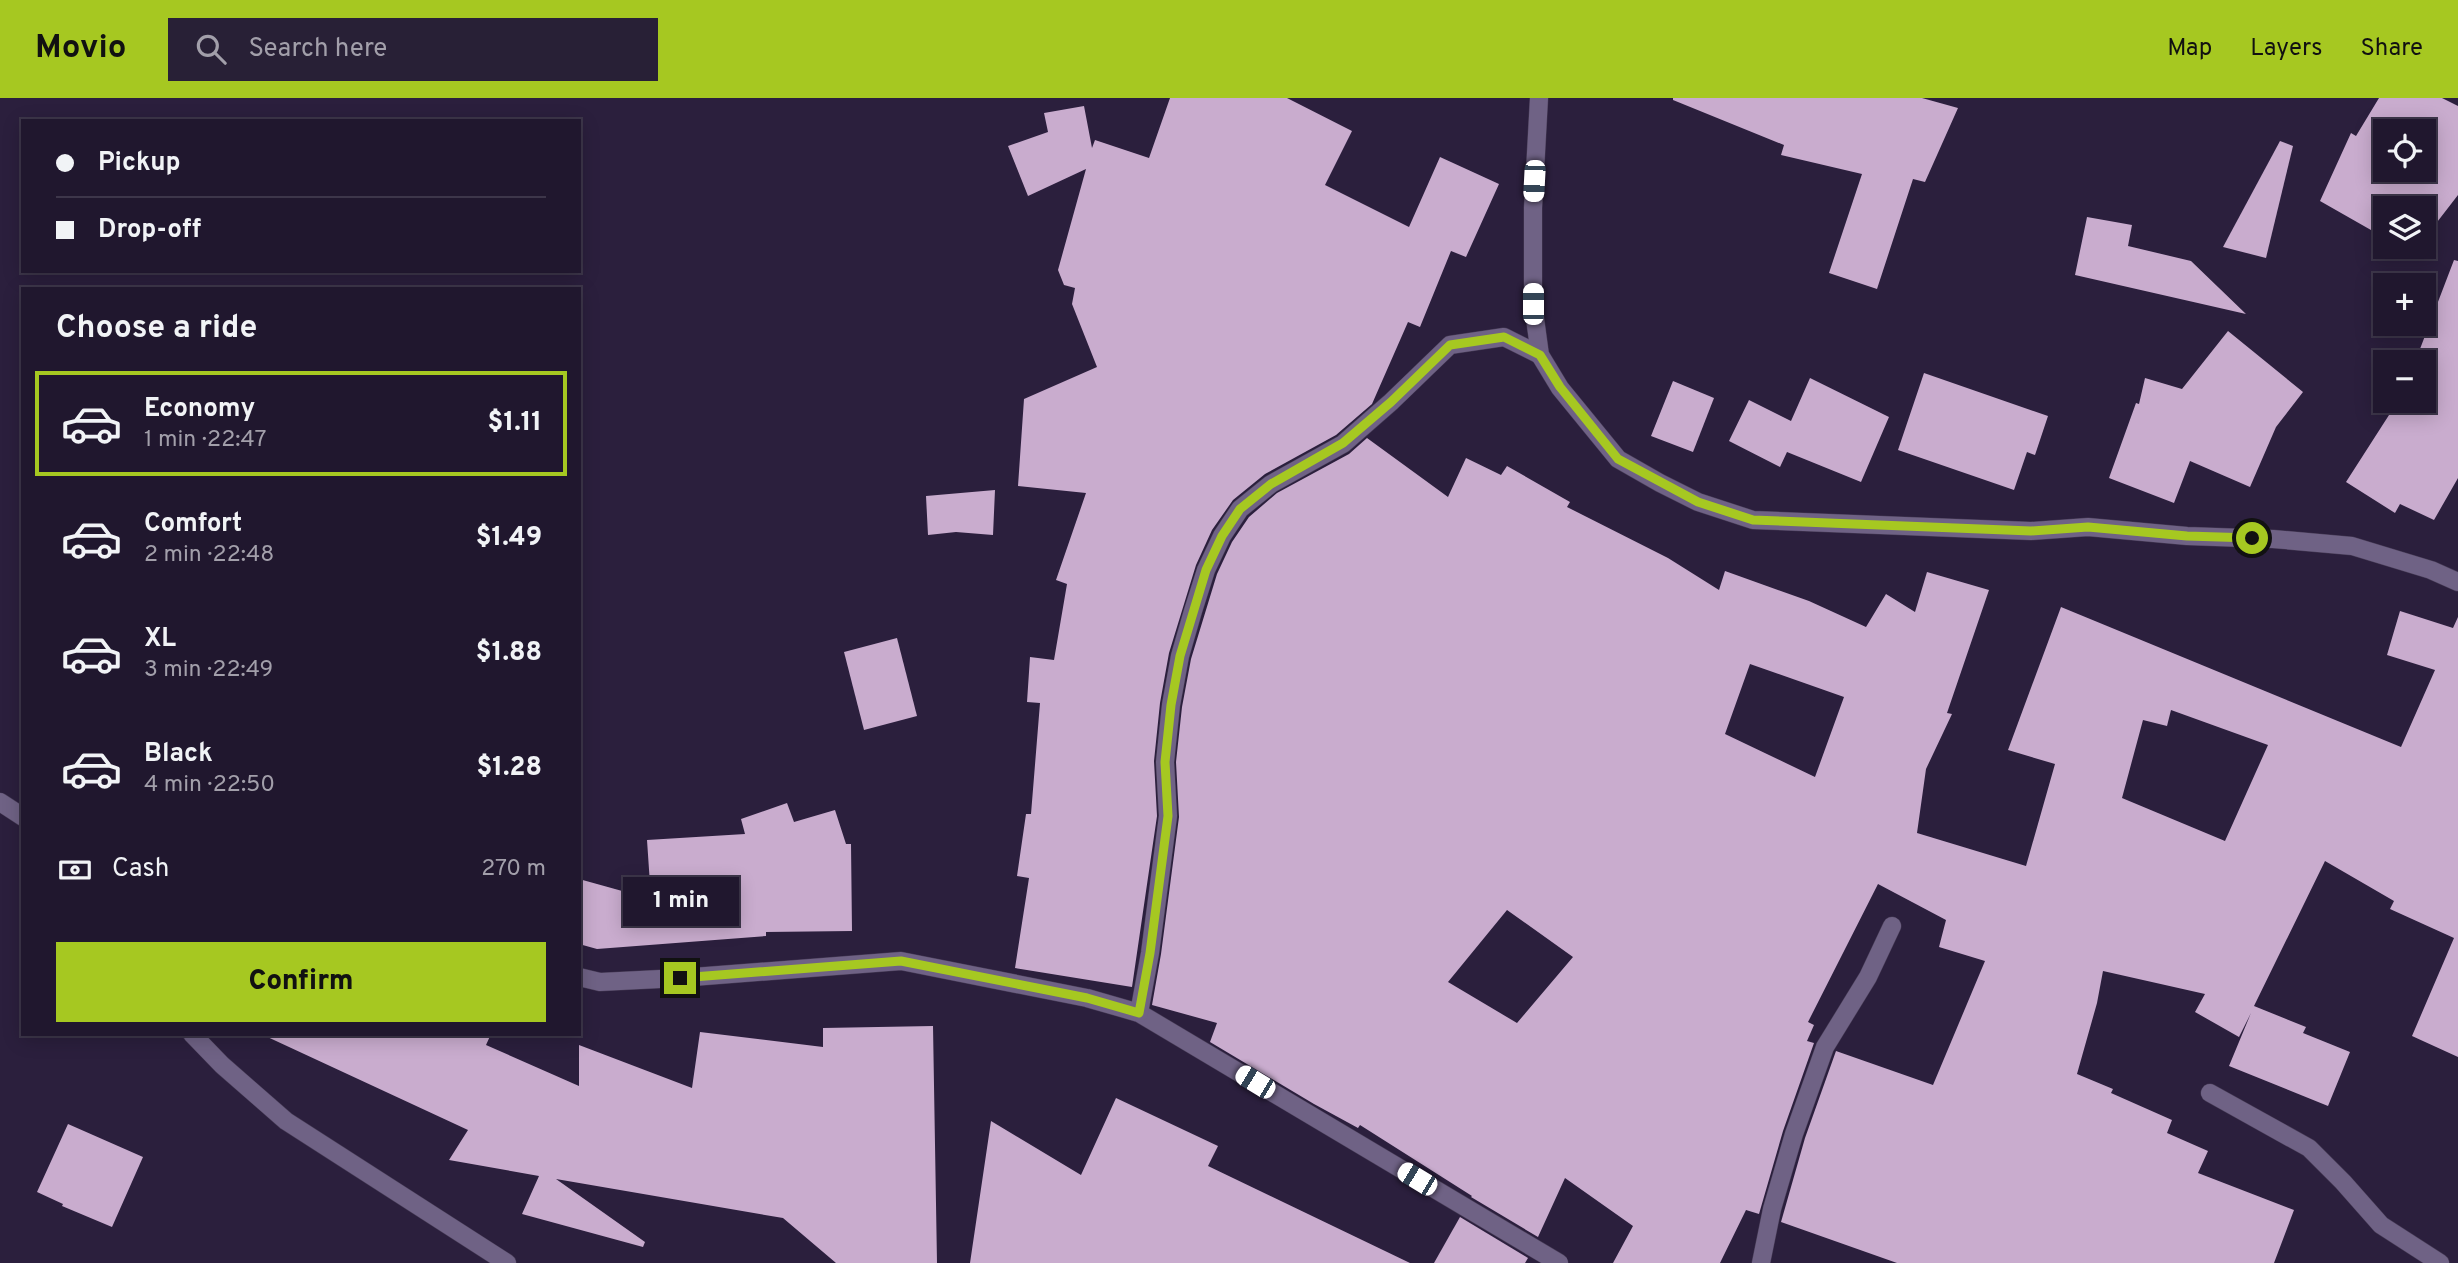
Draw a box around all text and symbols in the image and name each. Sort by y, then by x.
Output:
search box [168,18,658,81]
text: Movio [35,28,126,70]
icon: search [192,30,230,68]
text: Search here [248,33,387,66]
text: Map [2167,34,2212,64]
text: Layers [2250,34,2322,64]
text: Share [2360,34,2423,64]
map controls [2373,119,2436,413]
button: locate [2373,119,2436,182]
text: Pickup [98,147,181,180]
car [1523,159,1546,203]
button: layers [2373,196,2436,259]
text: Drop-off [98,214,201,247]
button: + [2373,273,2436,336]
car [1523,283,1544,325]
text: Choose a ride [56,309,257,349]
button: − [2373,350,2436,413]
icon: car [60,392,123,455]
text: Economy [144,393,255,426]
text: $1.11 [488,407,542,440]
text: 1 min · 22:47 [144,426,266,455]
icon: car [60,507,123,570]
text: Comfort [144,508,242,541]
text: $1.49 [476,522,542,555]
route start [2236,522,2268,554]
text: 2 min · 22:48 [144,541,274,570]
icon: car [60,622,123,685]
text: XL [144,623,176,656]
text: $1.88 [476,637,542,670]
text: 3 min · 22:49 [144,656,273,685]
icon: car [60,737,123,800]
text: Black [144,738,213,771]
text: $1.28 [476,752,542,785]
text: 4 min · 22:50 [144,771,275,800]
icon: cash [56,851,94,889]
text: Cash [112,853,169,886]
text: 270 m [481,855,546,884]
callout: 1 min [622,876,738,926]
text: 1 min [653,887,709,916]
button: Confirm [56,942,546,1022]
route end [664,962,696,994]
car [1232,1062,1279,1102]
car [1394,1159,1441,1199]

